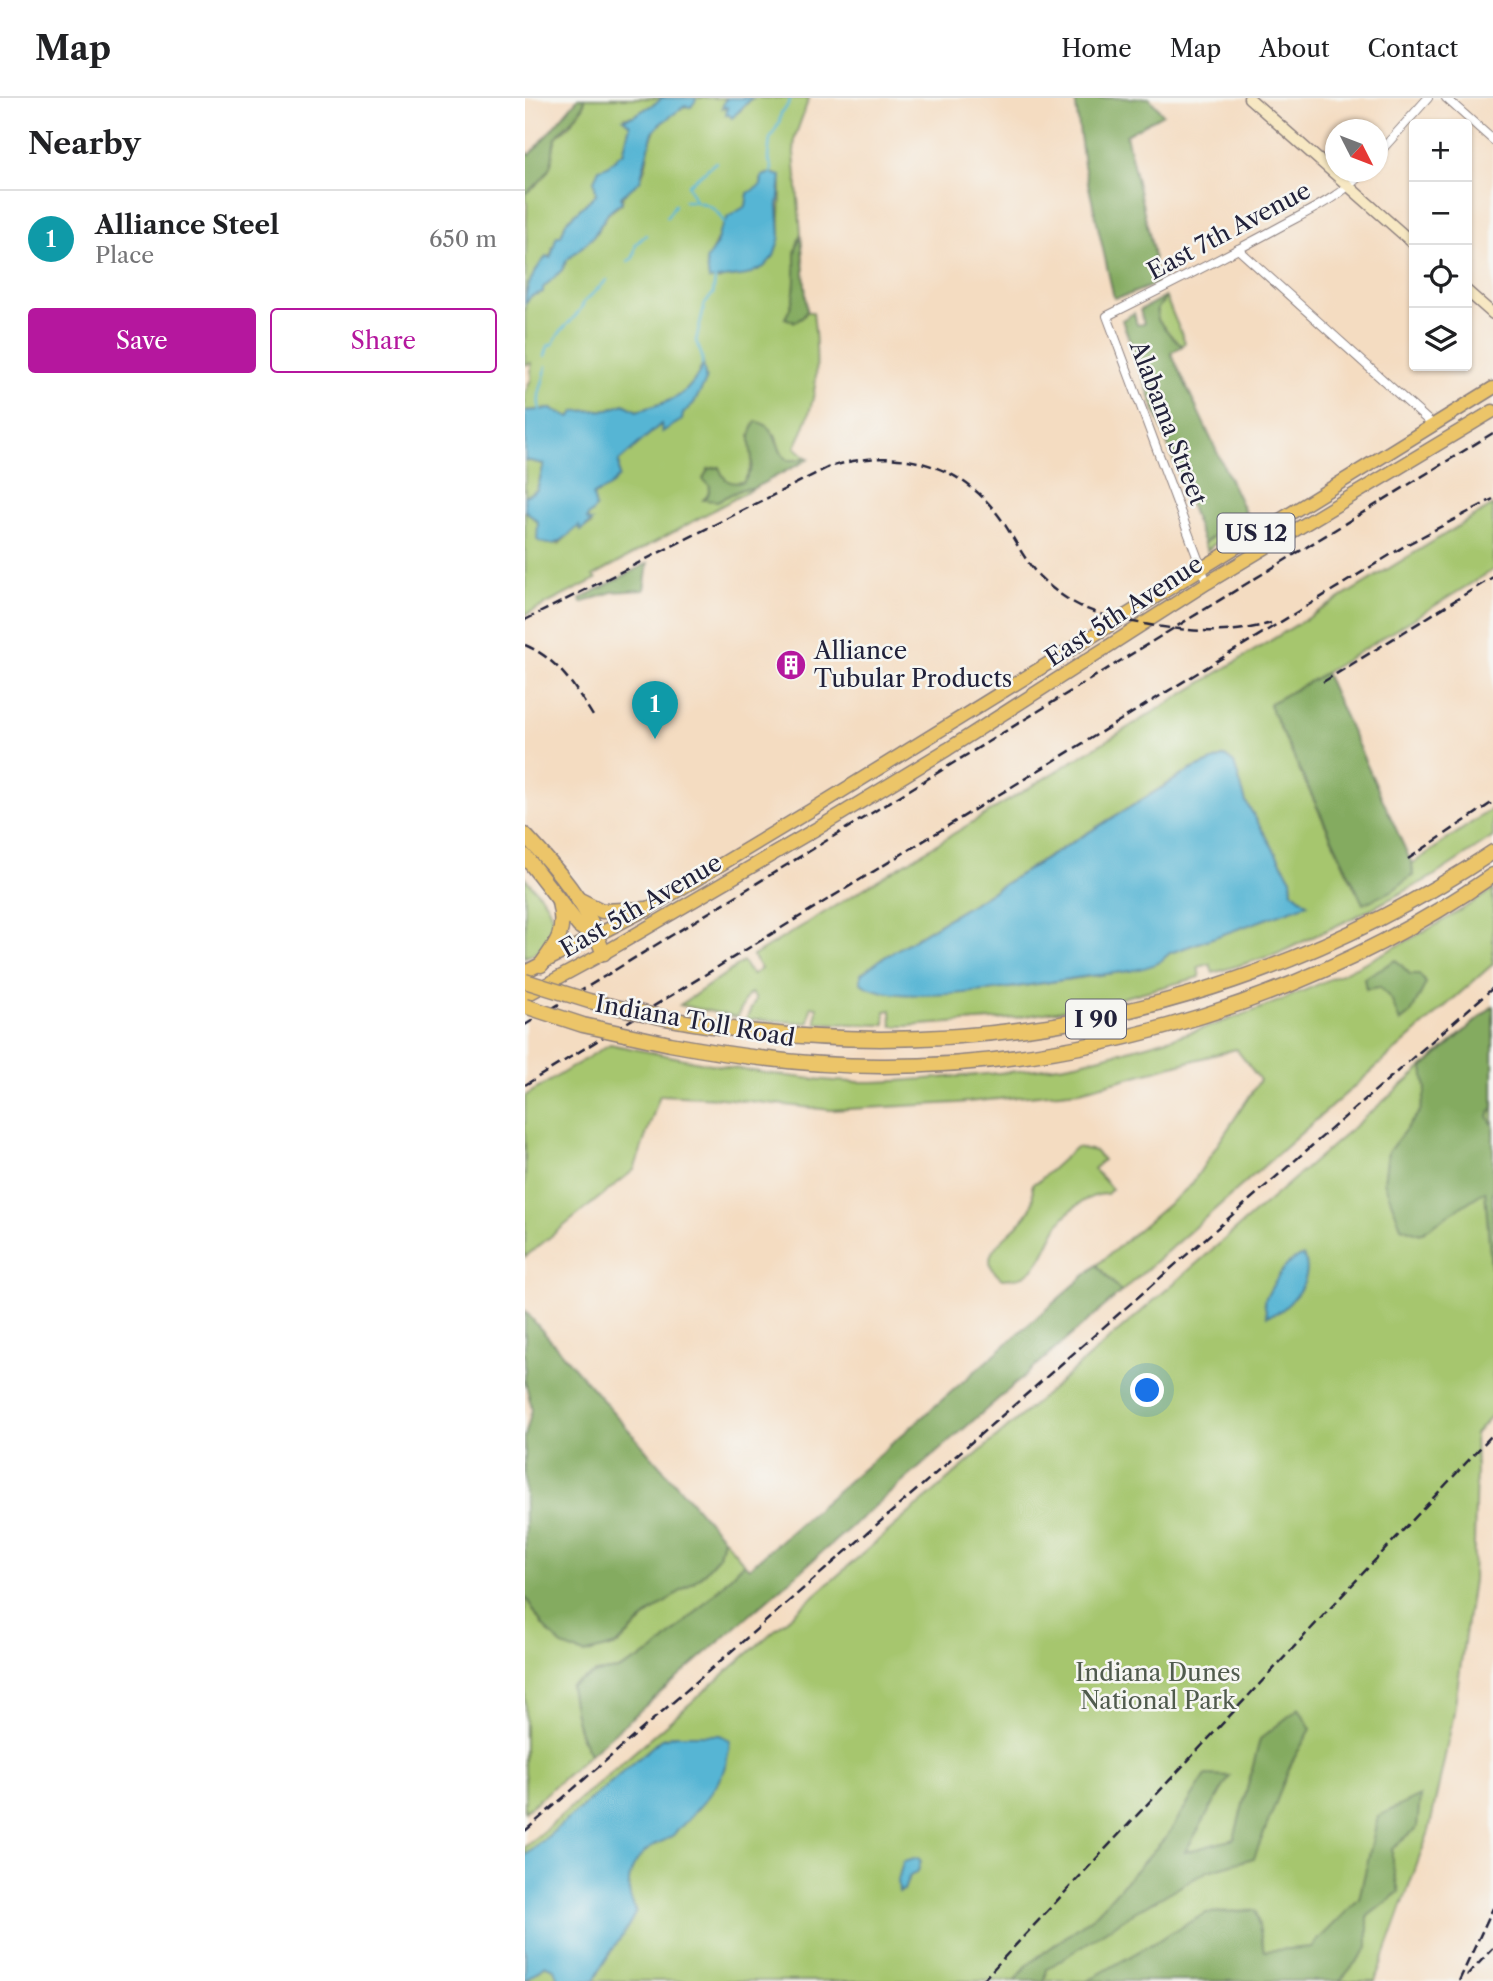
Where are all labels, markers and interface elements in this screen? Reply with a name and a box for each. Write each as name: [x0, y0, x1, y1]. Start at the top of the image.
text: Map: [35, 28, 111, 69]
text: Home: [1061, 34, 1132, 63]
text: Map: [1170, 34, 1221, 63]
text: About: [1259, 34, 1330, 63]
text: Contact: [1368, 34, 1458, 63]
north arrow: [1325, 119, 1388, 182]
map controls: [1409, 119, 1472, 371]
button: +: [1409, 119, 1472, 182]
text: Nearby: [28, 125, 141, 162]
street label: East 7th Avenue: [1142, 175, 1315, 286]
button: −: [1409, 182, 1472, 245]
text: Alliance Steel: [95, 209, 279, 241]
text: 1: [46, 225, 56, 253]
text: 650 m: [429, 225, 497, 253]
text: Place: [95, 241, 154, 269]
button: locate: [1409, 245, 1472, 308]
button: Save: [28, 308, 256, 373]
button: Share: [270, 308, 497, 373]
button: layers: [1409, 308, 1472, 371]
street label: Alabama Street: [1123, 336, 1213, 510]
road number: US 12: [1217, 514, 1295, 552]
street label: East 5th Avenue: [1040, 549, 1208, 672]
place label: Alliance Tubular Products: [813, 636, 1012, 693]
building icon: Alliance Tubular Products: [774, 648, 808, 682]
pin: 1: [632, 681, 678, 739]
street label: East 5th Avenue: [555, 848, 727, 964]
street label: Indiana Toll Road: [593, 989, 798, 1052]
road number: I 90: [1066, 1000, 1126, 1038]
your location: [1130, 1373, 1164, 1407]
park label: Indiana Dunes National Park: [1075, 1658, 1241, 1715]

